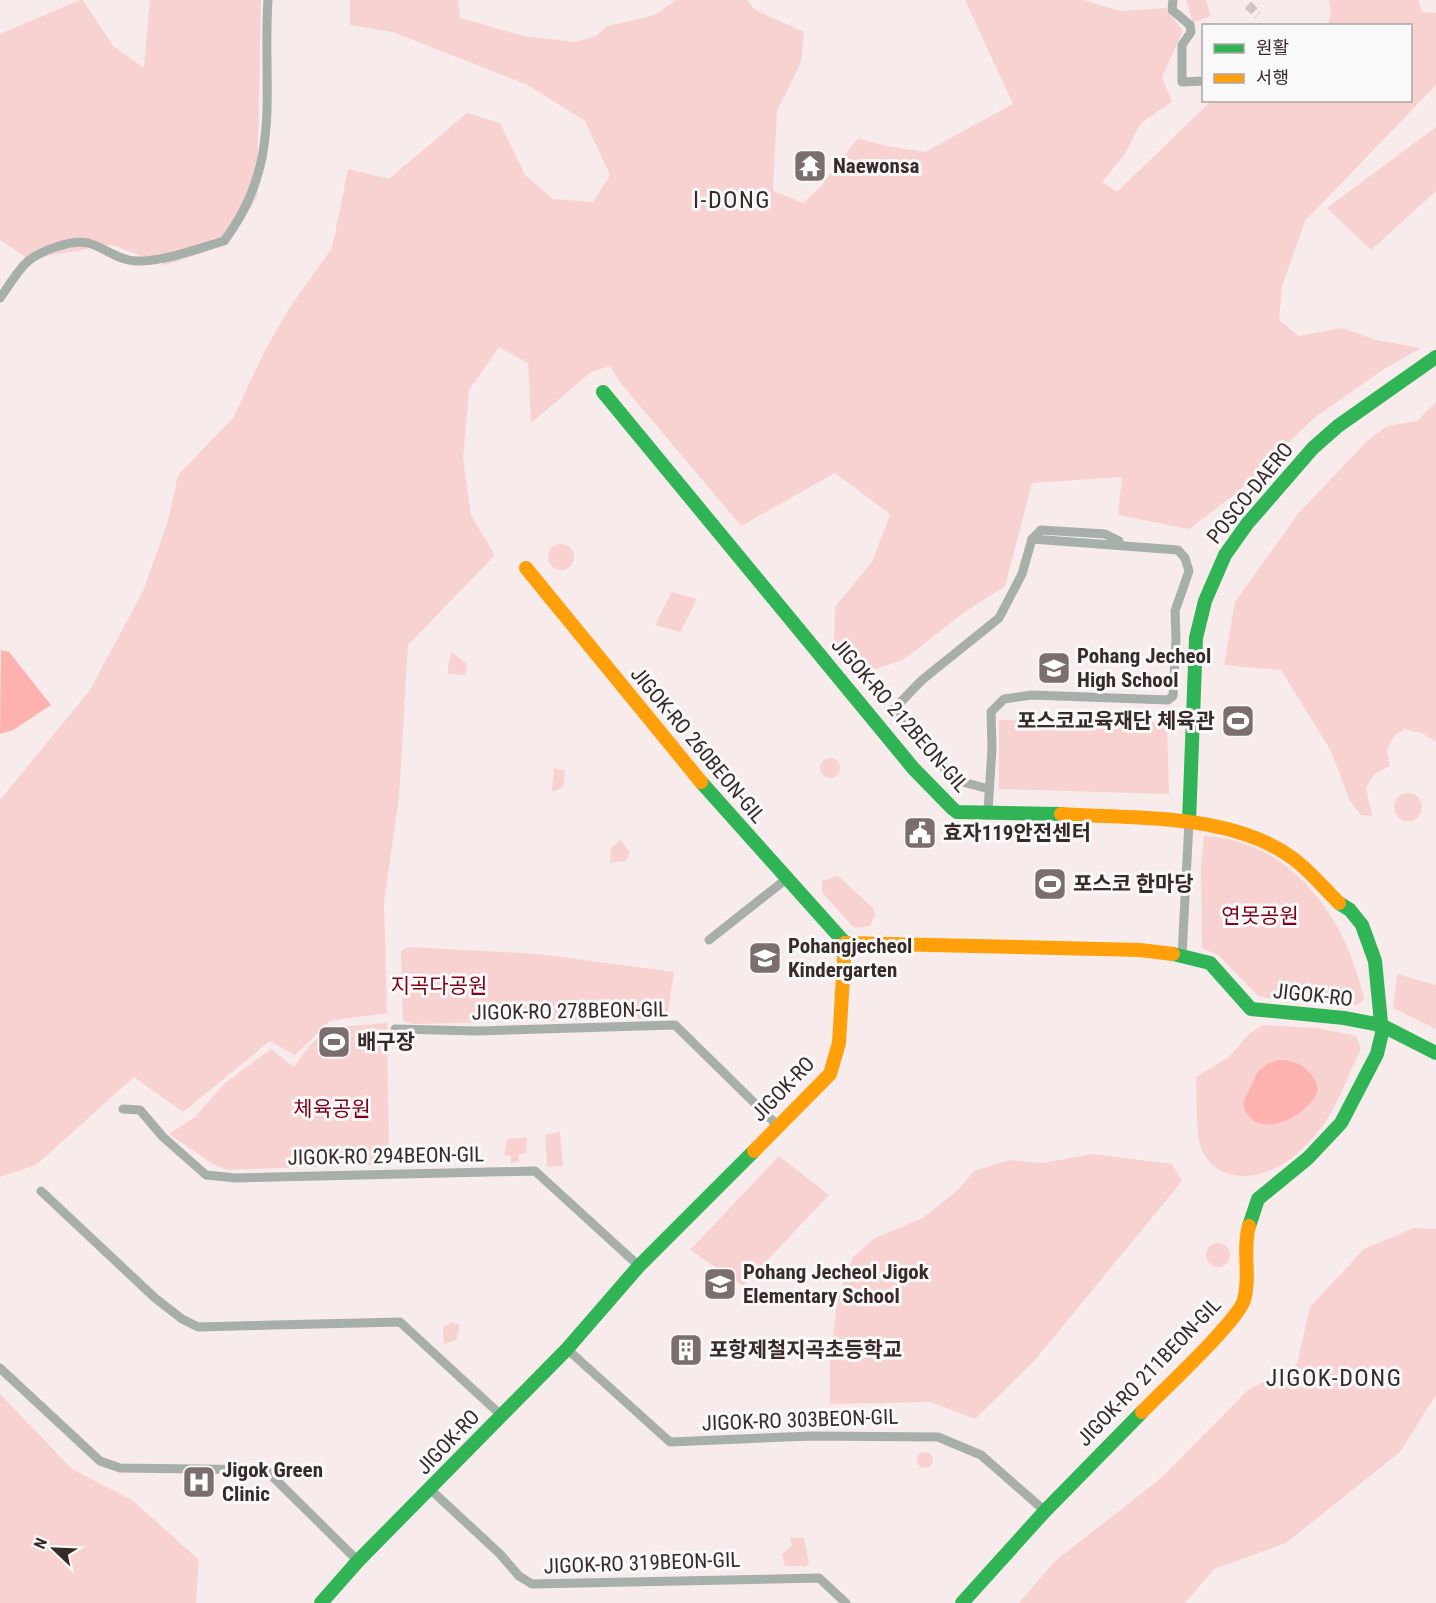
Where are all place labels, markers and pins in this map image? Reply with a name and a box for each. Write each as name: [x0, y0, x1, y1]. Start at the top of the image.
temple icon: Naewonsa: [792, 148, 828, 184]
place label: Naewonsa: [833, 154, 919, 178]
place label: Pohang Jecheol High School: [1077, 644, 1211, 692]
school or university icon: Pohang Jecheol High School: [1036, 650, 1072, 686]
sports icon: 포스코교육재단 체육관: [1220, 703, 1256, 739]
place label: 포스코교육재단 체육관: [1017, 709, 1215, 733]
public building icon: 효자119안전센터: [902, 815, 938, 851]
place label: 효자119안전센터: [943, 821, 1091, 845]
sports icon: 포스코 한마당: [1032, 866, 1068, 902]
place label: 포스코 한마당: [1073, 872, 1194, 896]
place label: Pohangjecheol Kindergarten: [788, 934, 912, 982]
school or university icon: Pohangjecheol Kindergarten: [747, 940, 783, 976]
sports icon: 배구장: [316, 1024, 352, 1060]
place label: 배구장: [357, 1030, 415, 1054]
place label: Pohang Jecheol Jigok Elementary School: [743, 1260, 930, 1308]
school or university icon: Pohang Jecheol Jigok Elementary School: [702, 1266, 738, 1302]
building icon: 포항제철지곡초등학교: [668, 1332, 704, 1368]
place label: 포항제철지곡초등학교: [709, 1338, 902, 1362]
place label: Jigok Green Clinic: [222, 1458, 323, 1506]
hospital icon: Jigok Green Clinic: [181, 1464, 217, 1500]

